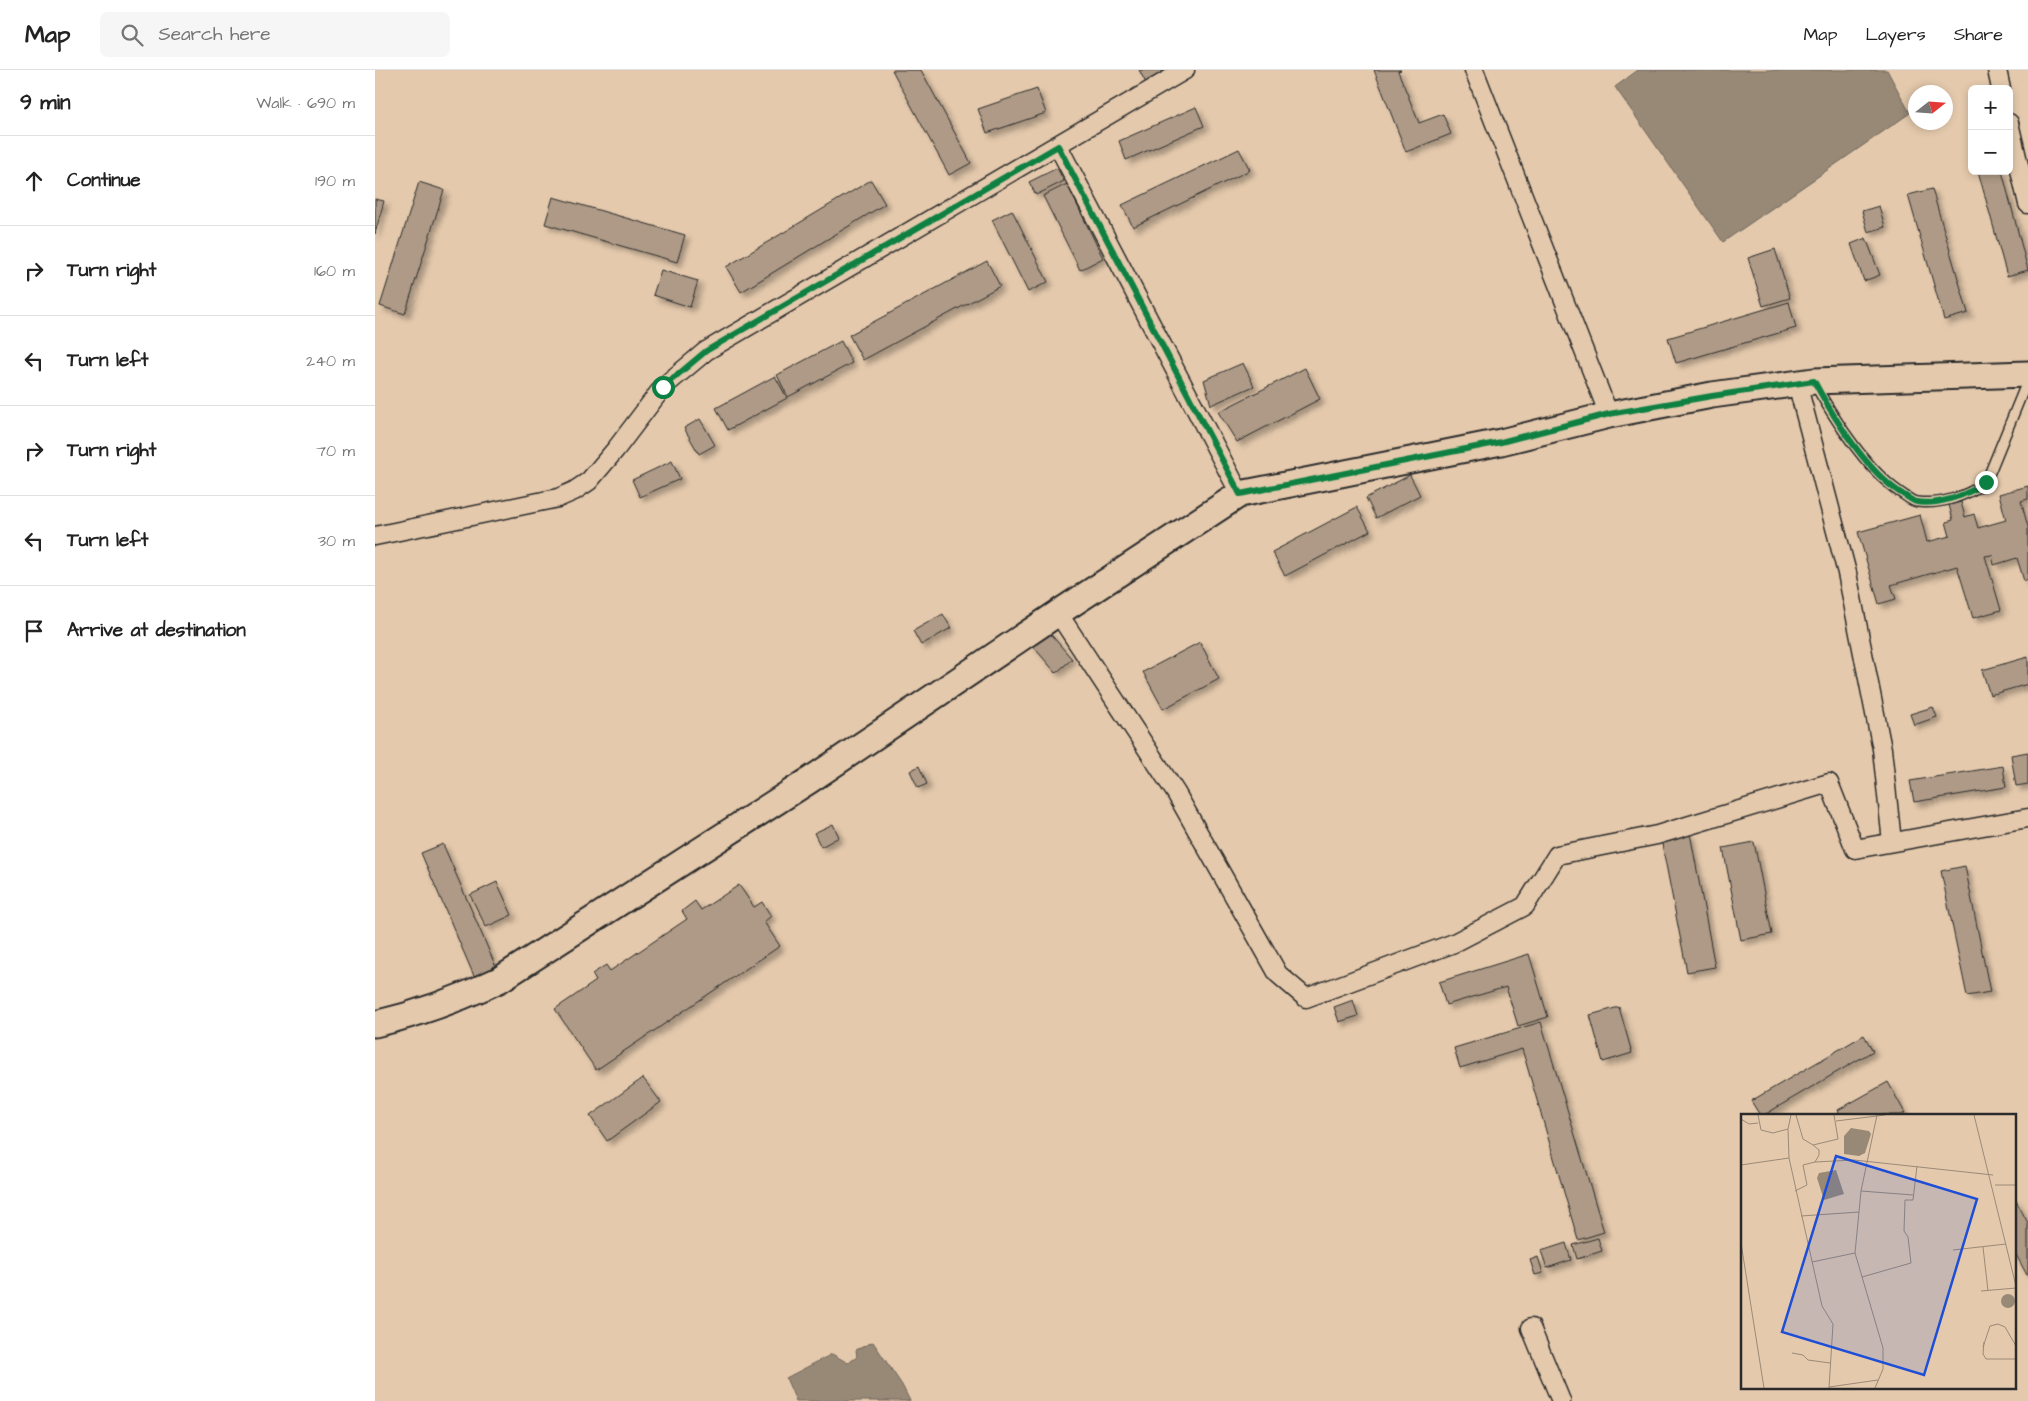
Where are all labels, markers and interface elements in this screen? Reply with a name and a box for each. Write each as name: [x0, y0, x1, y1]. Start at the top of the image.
search box: [100, 12, 450, 57]
text: Map: [25, 18, 70, 52]
icon: search: [118, 21, 146, 49]
text: Search here: [158, 21, 271, 48]
text: Map: [1803, 22, 1837, 47]
text: Layers: [1865, 22, 1926, 47]
text: Share: [1954, 22, 2003, 47]
north arrow: [1908, 85, 1953, 130]
map controls: [1968, 85, 2013, 175]
button: +: [1968, 85, 2013, 130]
text: 9 min: [20, 88, 70, 117]
text: Walk · 690 m: [256, 92, 355, 114]
button: −: [1968, 130, 2013, 175]
icon: ahead: [20, 167, 48, 195]
text: Continue: [67, 167, 141, 194]
text: 190 m: [315, 170, 355, 192]
icon: right: [20, 257, 48, 285]
text: Turn right: [67, 257, 156, 284]
text: 160 m: [314, 260, 355, 282]
icon: left: [20, 347, 48, 375]
text: Turn left: [67, 347, 148, 374]
text: 240 m: [306, 350, 355, 372]
route start: [652, 376, 675, 399]
icon: right: [20, 437, 48, 465]
text: Turn right: [67, 437, 156, 464]
text: 70 m: [316, 440, 355, 462]
route end: [1975, 471, 1998, 494]
icon: left: [20, 527, 48, 555]
text: Turn left: [67, 527, 148, 554]
text: 30 m: [318, 530, 355, 552]
icon: arrive: [20, 617, 48, 645]
text: Arrive at destination: [67, 617, 246, 644]
inset map: [1741, 1114, 2015, 1388]

